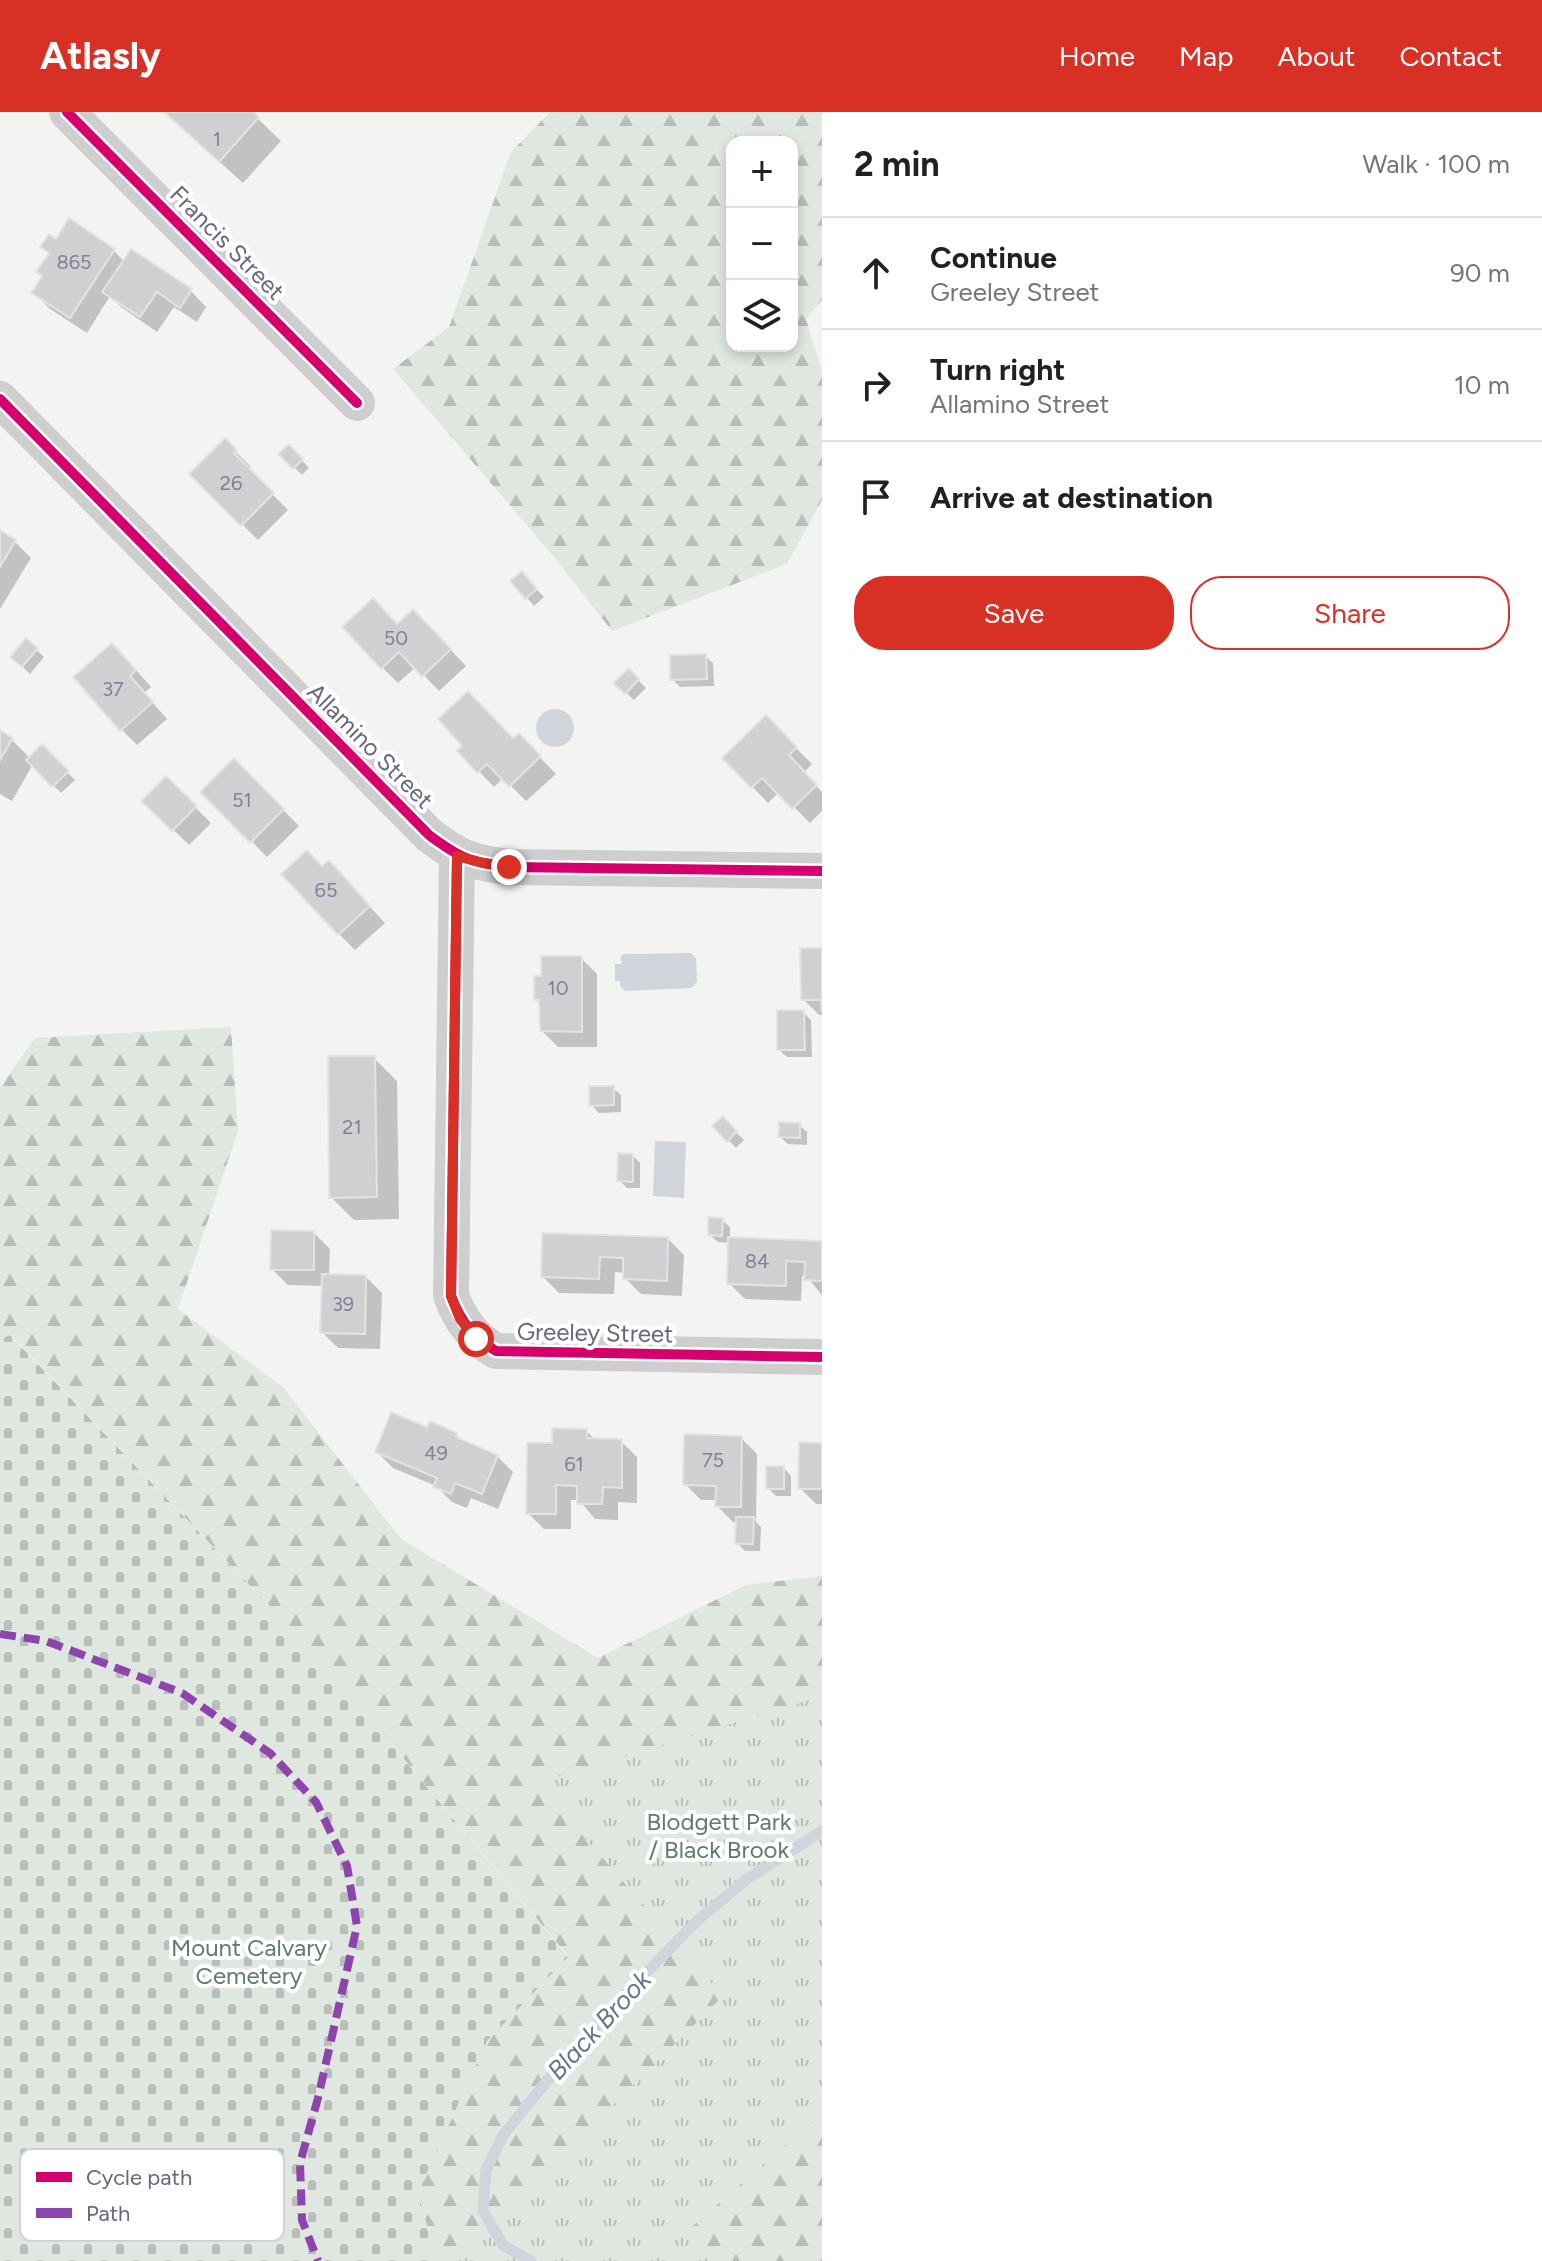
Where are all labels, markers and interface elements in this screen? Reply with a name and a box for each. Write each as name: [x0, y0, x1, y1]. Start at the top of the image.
text: Atlasly: [40, 33, 161, 79]
text: Home: [1059, 39, 1135, 73]
text: Map: [1179, 39, 1234, 73]
text: About: [1278, 39, 1355, 73]
text: Contact: [1399, 39, 1502, 73]
house number: 1: [213, 127, 221, 151]
map controls: [726, 136, 798, 352]
button: +: [726, 136, 798, 208]
text: 2 min: [854, 144, 940, 185]
text: Walk · 100 m: [1362, 148, 1510, 180]
street label: Francis Street: [164, 180, 290, 306]
button: −: [726, 208, 798, 280]
text: Continue: [930, 239, 1057, 276]
house number: 865: [56, 250, 92, 274]
icon: ahead: [854, 251, 898, 295]
text: 90 m: [1450, 257, 1510, 289]
text: Greeley Street: [930, 276, 1099, 308]
button: layers: [726, 280, 798, 352]
text: Turn right: [930, 351, 1065, 388]
icon: right: [854, 363, 898, 407]
text: 10 m: [1454, 369, 1510, 401]
text: Allamino Street: [930, 388, 1109, 420]
house number: 26: [220, 471, 242, 495]
icon: arrive: [854, 475, 898, 519]
text: Arrive at destination: [930, 479, 1213, 516]
button: Save: [854, 576, 1174, 650]
button: Share: [1190, 576, 1510, 650]
house number: 50: [384, 626, 408, 650]
house number: 37: [102, 677, 124, 701]
street label: Allamino Street: [302, 677, 439, 814]
house number: 51: [232, 788, 252, 812]
route end: [491, 849, 527, 885]
house number: 65: [315, 878, 337, 902]
house number: 10: [547, 976, 569, 1000]
house number: 21: [342, 1115, 362, 1139]
house number: 84: [745, 1249, 769, 1273]
house number: 39: [332, 1292, 354, 1316]
street label: Greeley Street: [517, 1317, 673, 1348]
route start: [458, 1321, 494, 1357]
house number: 49: [424, 1441, 448, 1465]
house number: 75: [702, 1448, 724, 1472]
house number: 61: [564, 1452, 584, 1476]
park label: Blodgett Park / Black Brook: [647, 1807, 792, 1864]
park label: Mount Calvary Cemetery: [171, 1933, 327, 1990]
water label: Black Brook: [540, 1963, 659, 2086]
legend: [20, 2149, 284, 2241]
text: Cycle path: [86, 2164, 192, 2191]
text: Path: [86, 2200, 130, 2227]

